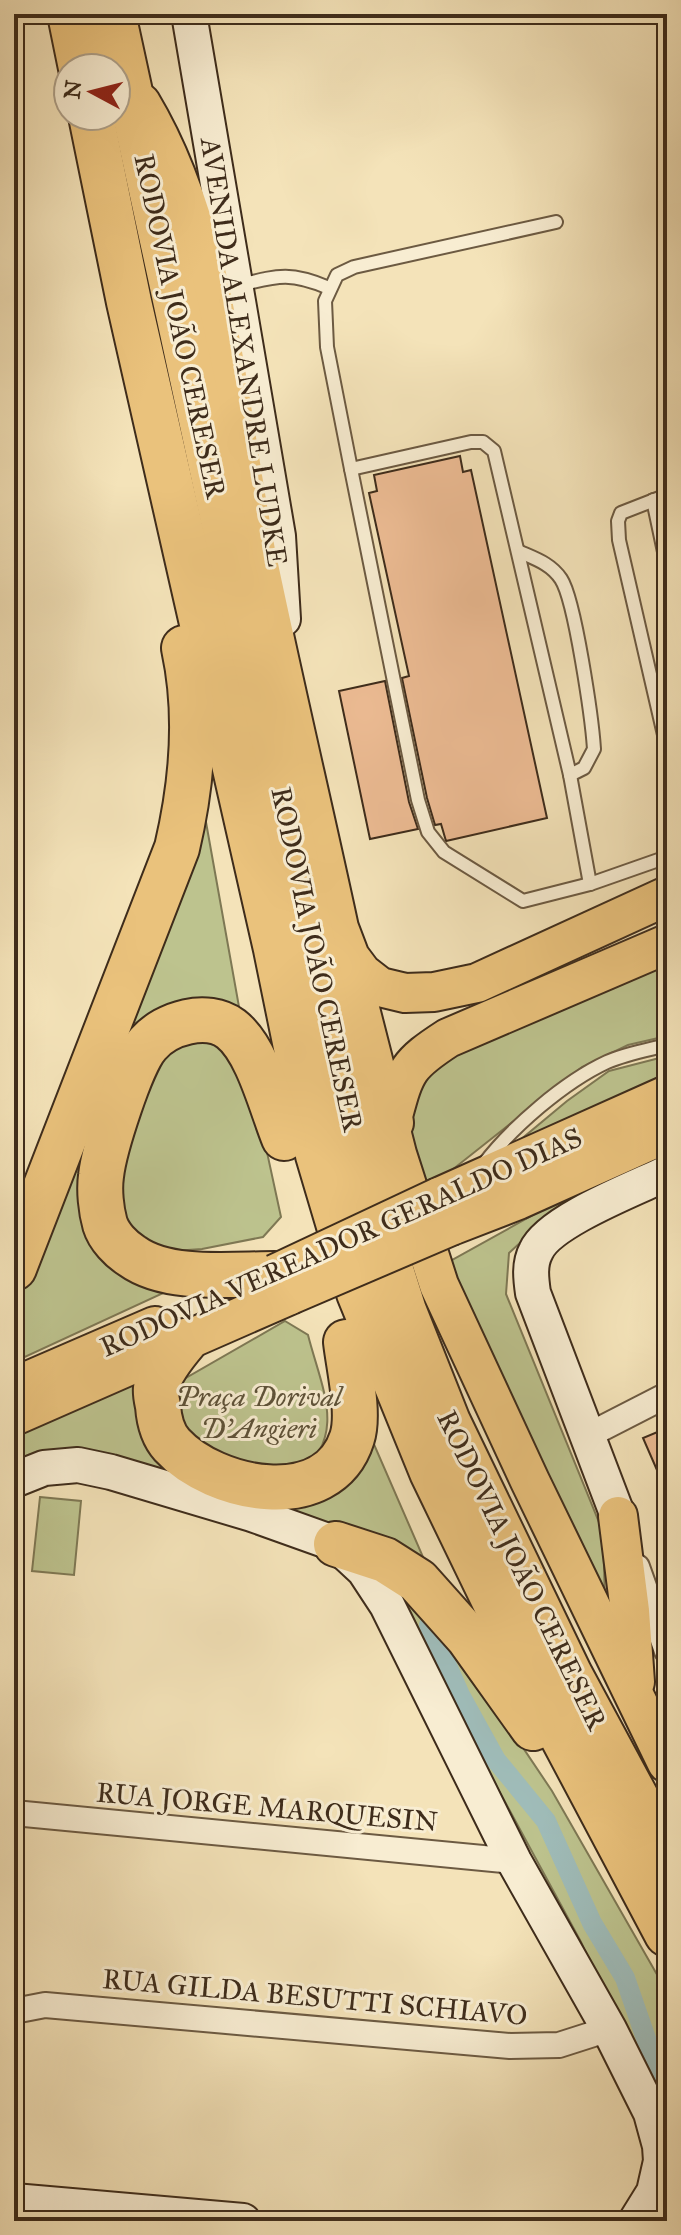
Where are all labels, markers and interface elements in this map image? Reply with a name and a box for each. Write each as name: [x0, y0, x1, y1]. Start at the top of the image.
north arrow: [52, 52, 132, 132]
text: N: [58, 78, 87, 101]
street label: AVENIDA ALEXANDRE LUDKE: [193, 134, 295, 569]
street label: RODOVIA JOÃO CERESER: [126, 151, 234, 503]
street label: RODOVIA JOÃO CERESER: [263, 784, 371, 1136]
street label: RODOVIA VEREADOR GERALDO DIAS: [95, 1119, 587, 1365]
park label: Praça Dorival D'Angieri: [176, 1379, 344, 1446]
street label: RODOVIA JOÃO CERESER: [429, 1404, 615, 1737]
street label: RUA JORGE MARQUESIN: [95, 1775, 439, 1839]
street label: RUA GILDA BESUTTI SCHIAVO: [101, 1961, 529, 2033]

